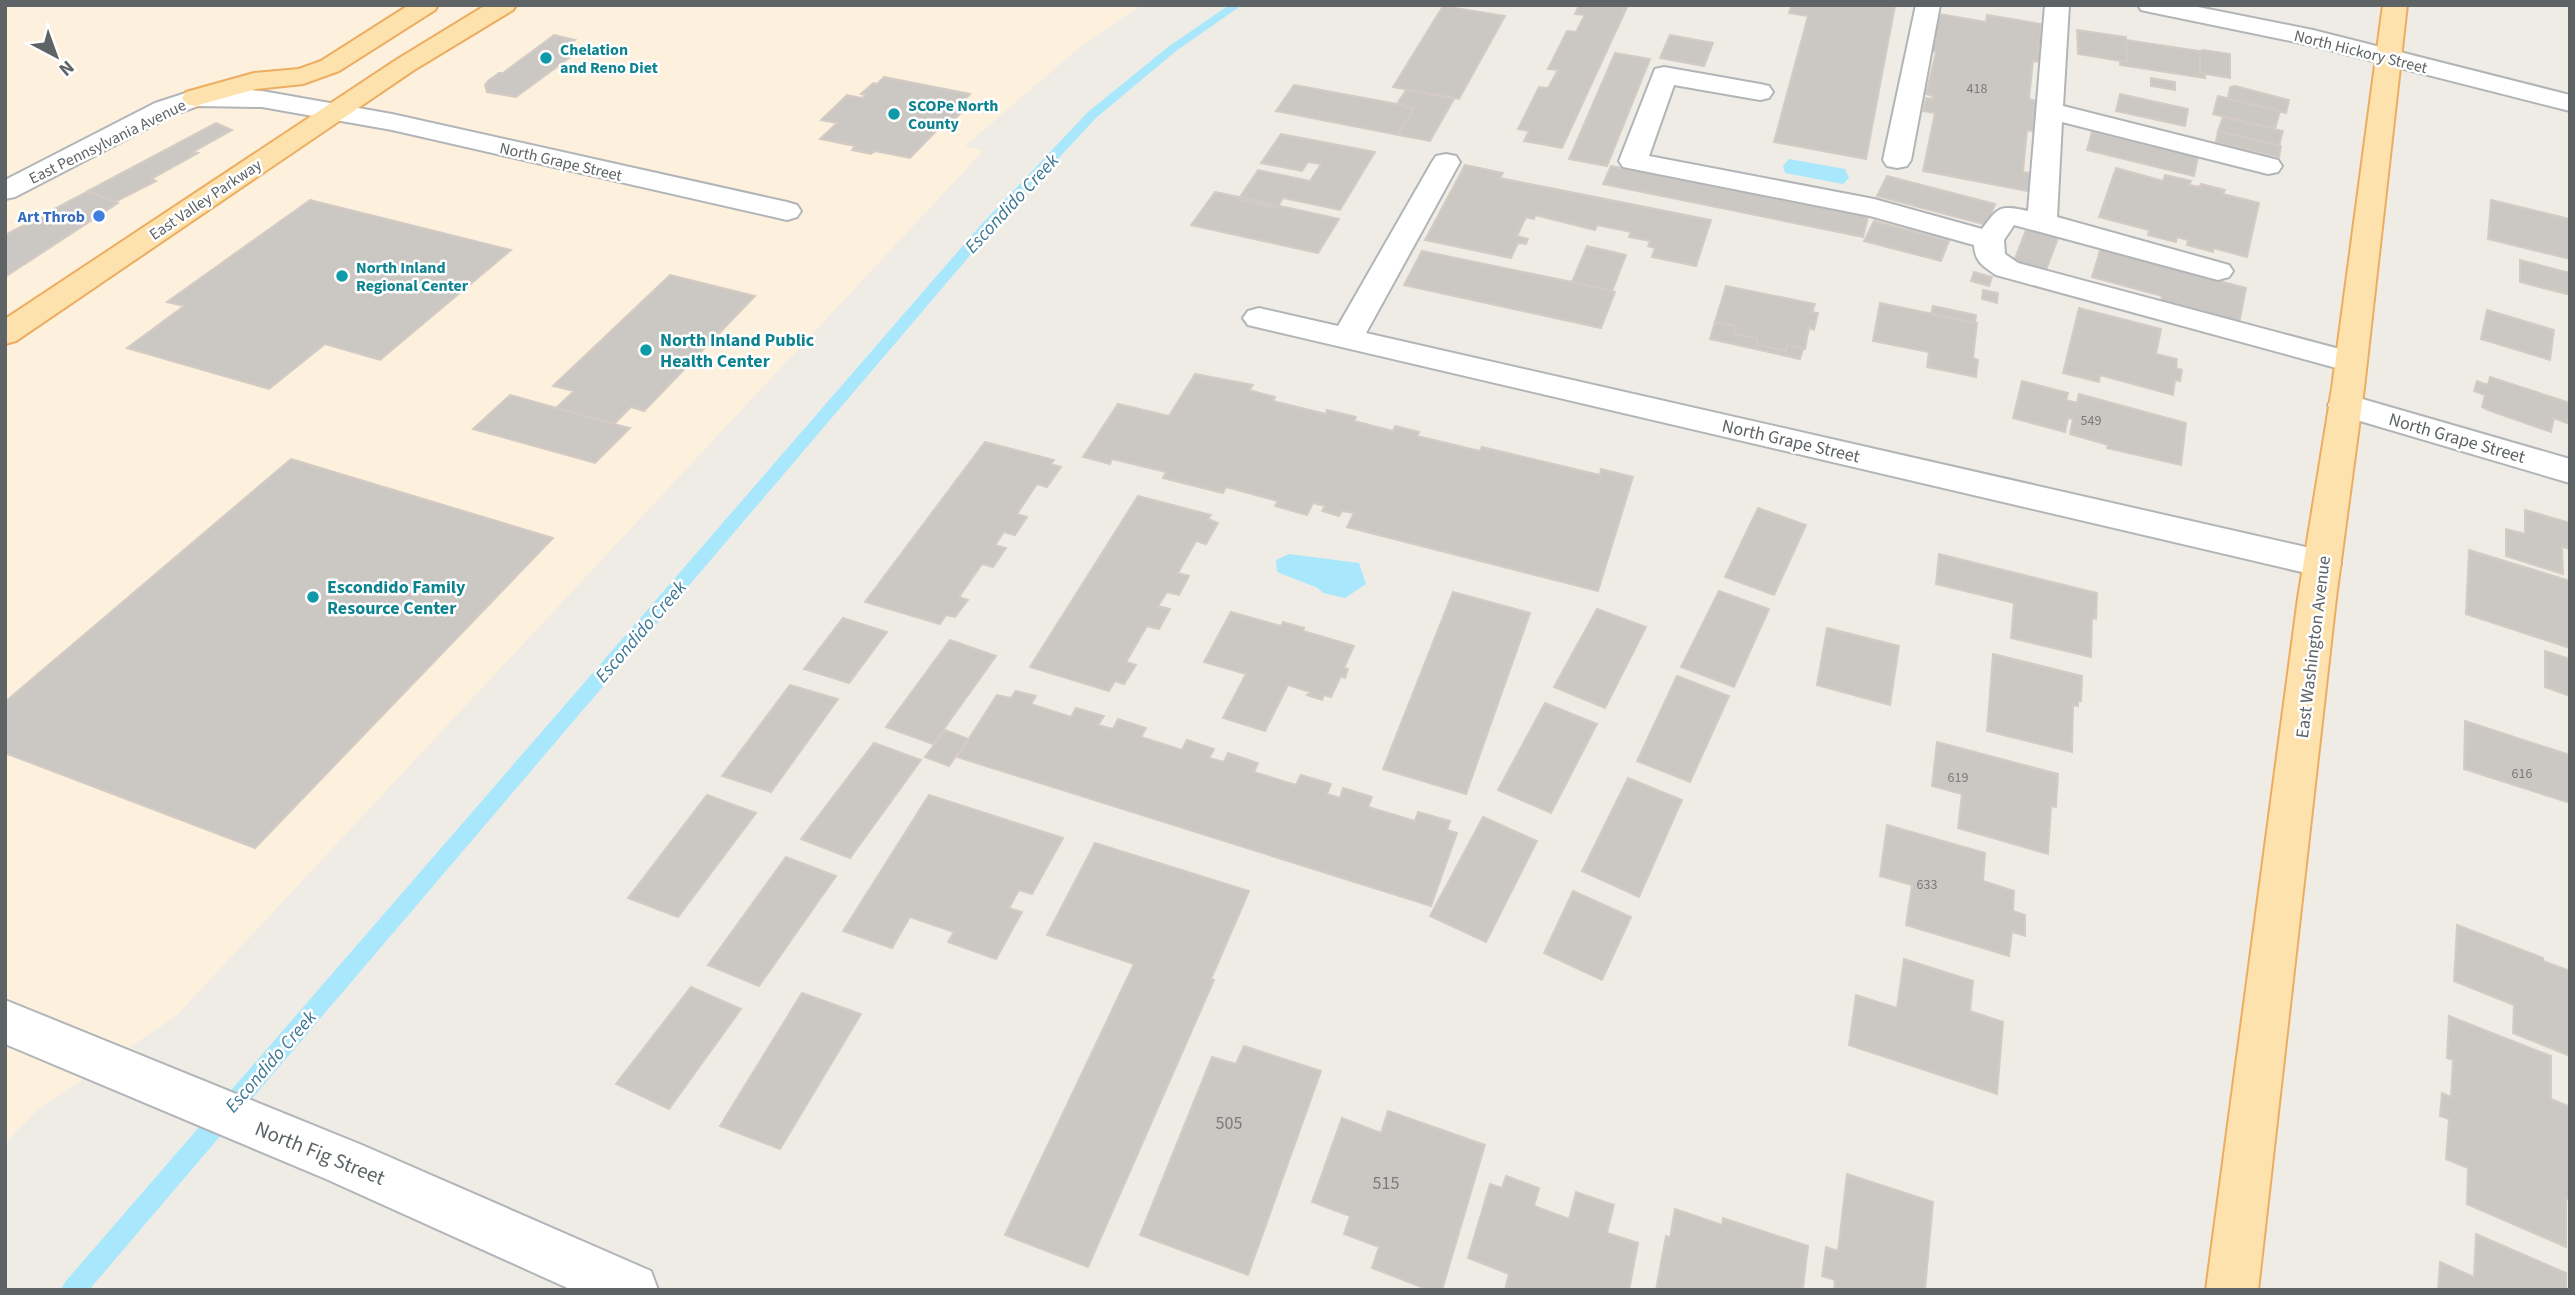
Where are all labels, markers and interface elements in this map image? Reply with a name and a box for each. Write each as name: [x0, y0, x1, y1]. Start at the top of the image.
north arrow: [21, 21, 91, 91]
street label: North Hickory Street: [2292, 25, 2430, 79]
place label: Chelation and Reno Diet: [560, 39, 658, 79]
marker: Chelation and Reno Diet: [538, 50, 554, 66]
text: N: [53, 53, 80, 82]
house number: 418: [1967, 79, 1987, 99]
street label: East Pennsylvania Avenue: [25, 94, 190, 190]
place label: SCOPe North County: [908, 95, 998, 135]
marker: SCOPe North County: [886, 106, 902, 122]
street label: North Grape Street: [497, 137, 625, 187]
water label: Escondido Creek: [959, 148, 1066, 260]
street label: East Valley Parkway: [145, 154, 266, 246]
place label: Art Throb: [17, 206, 85, 228]
marker: Art Throb: [91, 208, 107, 224]
place label: North Inland Regional Center: [356, 257, 469, 297]
marker: North Inland Regional Center: [334, 268, 350, 284]
place label: North Inland Public Health Center: [660, 328, 815, 374]
marker: North Inland Public Health Center: [638, 342, 654, 358]
street label: North Grape Street: [2386, 407, 2528, 470]
house number: 549: [2081, 411, 2101, 431]
street label: North Grape Street: [1720, 413, 1862, 469]
street label: East Washington Avenue: [2290, 554, 2337, 740]
water label: Escondido Creek: [589, 574, 694, 689]
place label: Escondido Family Resource Center: [327, 575, 466, 621]
marker: Escondido Family Resource Center: [305, 589, 321, 605]
house number: 616: [2512, 764, 2532, 784]
house number: 619: [1948, 768, 1968, 788]
house number: 633: [1917, 875, 1937, 895]
water label: Escondido Creek: [219, 1004, 324, 1119]
house number: 505: [1216, 1111, 1242, 1136]
street label: North Fig Street: [250, 1113, 390, 1193]
house number: 515: [1373, 1171, 1399, 1196]

